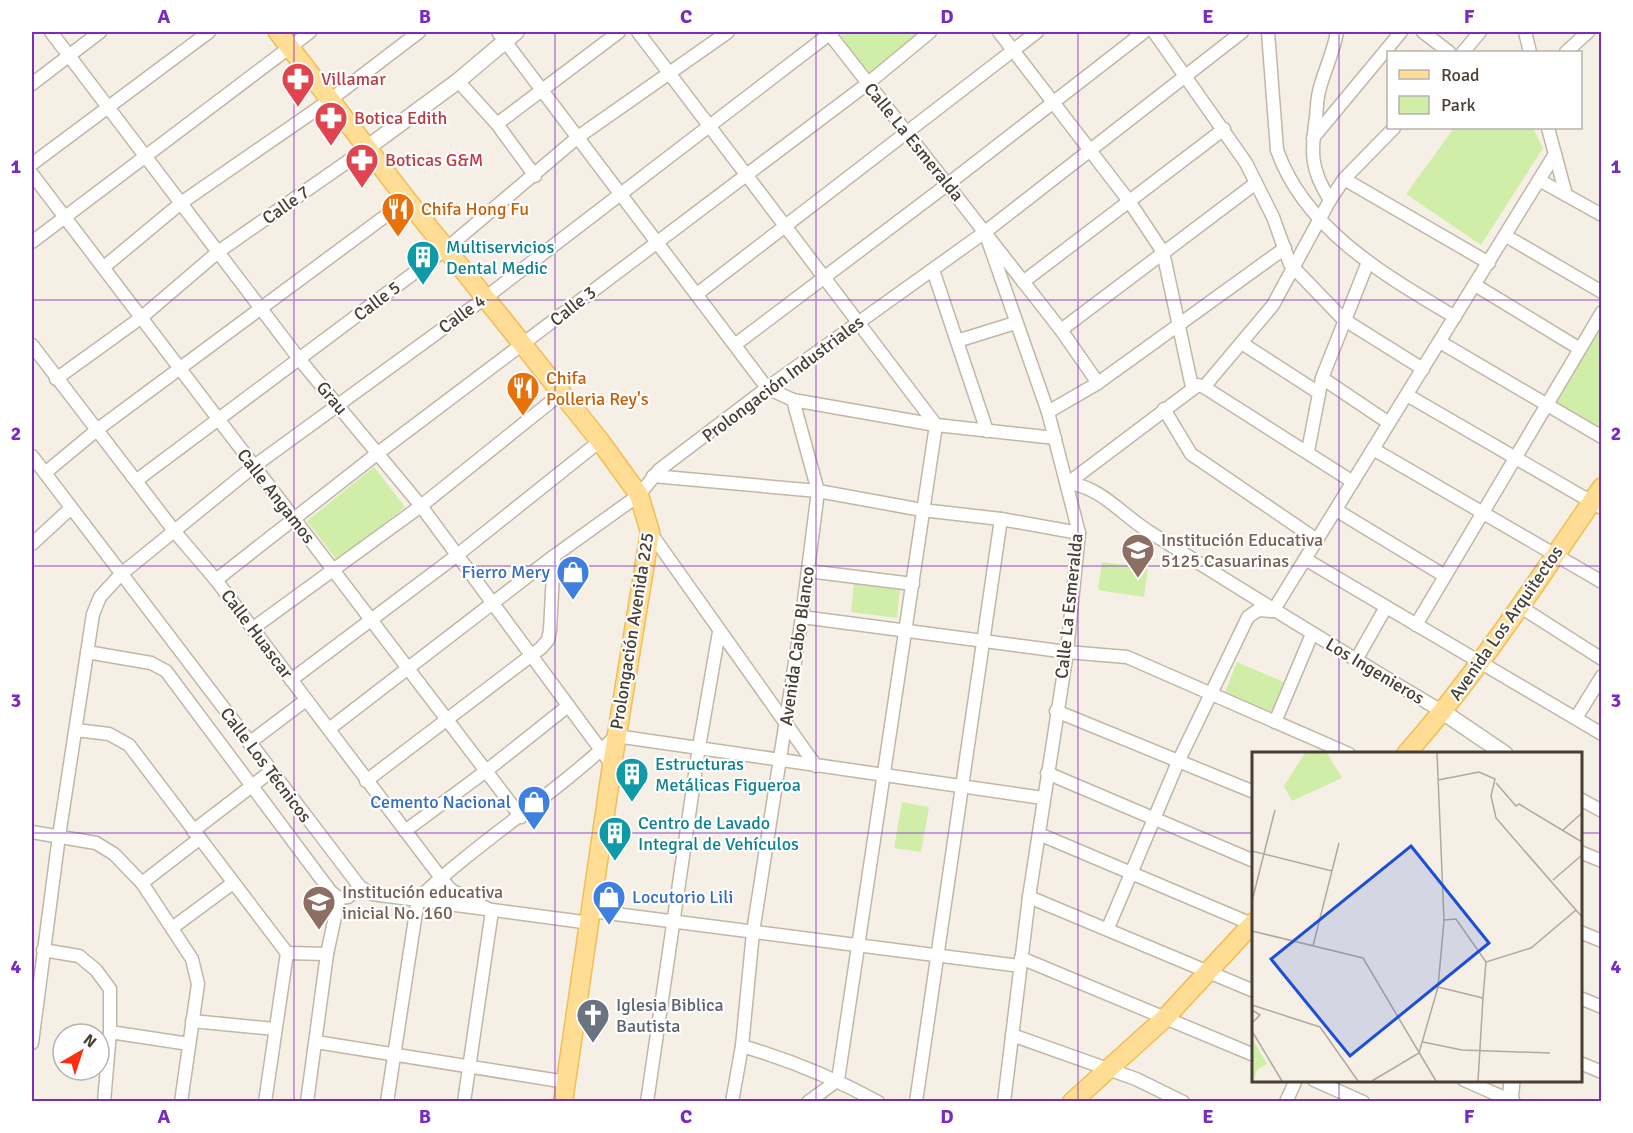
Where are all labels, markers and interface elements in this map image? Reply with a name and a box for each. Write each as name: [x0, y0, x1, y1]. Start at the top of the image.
text: A: [158, 4, 171, 29]
text: B: [419, 4, 431, 29]
text: C: [680, 4, 692, 29]
text: D: [940, 4, 954, 29]
text: E: [1202, 4, 1214, 29]
text: F: [1464, 4, 1475, 29]
legend: [1387, 51, 1582, 129]
pharmacy icon: Villamar: [280, 61, 316, 108]
text: Road: [1441, 64, 1480, 86]
place label: Villamar: [321, 68, 386, 90]
street label: Calle La Esmeralda: [859, 78, 969, 206]
text: Park: [1441, 94, 1476, 116]
pharmacy icon: Botica Edith: [313, 100, 349, 147]
place label: Botica Edith: [354, 107, 447, 129]
pharmacy icon: Boticas G&M: [344, 142, 380, 189]
place label: Boticas G&M: [385, 149, 483, 171]
text: 1: [11, 154, 22, 179]
text: 1: [1611, 154, 1622, 179]
street label: Calle 7: [258, 181, 314, 229]
restaurant icon: Chifa Hong Fu: [380, 191, 416, 238]
place label: Chifa Hong Fu: [421, 198, 529, 220]
place label: Multiservicios Dental Medic: [446, 236, 554, 279]
building icon: Multiservicios Dental Medic: [405, 239, 441, 286]
street label: Calle 5: [349, 276, 405, 326]
street label: Calle 3: [545, 281, 601, 331]
street label: Calle 4: [434, 289, 490, 338]
street label: Prolongación Industriales: [698, 311, 868, 447]
place label: Chifa Polleria Rey's: [546, 367, 649, 410]
restaurant icon: Chifa Polleria Rey's: [505, 370, 541, 417]
street label: Grau: [312, 377, 352, 419]
text: 2: [11, 421, 21, 446]
text: 2: [1611, 421, 1621, 446]
street label: Calle Angamos: [232, 444, 320, 548]
place label: Institución Educativa 5125 Casuarinas: [1161, 529, 1323, 572]
street label: Prolongación Avenida 225: [606, 531, 658, 731]
street label: Calle La Esmeralda: [1050, 532, 1088, 680]
school or university icon: Institución Educativa 5125 Casuarinas: [1120, 532, 1156, 579]
street label: Avenida Los Arquitectos: [1444, 541, 1568, 705]
shop icon: Fierro Mery: [555, 554, 591, 601]
place label: Fierro Mery: [461, 561, 551, 583]
street label: Avenida Cabo Blanco: [775, 565, 819, 727]
street label: Calle Huascar: [216, 585, 298, 683]
street label: Los Ingenieros: [1322, 633, 1428, 709]
text: 3: [11, 688, 21, 713]
text: 3: [1611, 688, 1621, 713]
street label: Calle Los Técnicos: [216, 703, 316, 827]
inset map: [1252, 752, 1582, 1082]
place label: Estructuras Metálicas Figueroa: [655, 753, 801, 796]
building icon: Estructuras Metálicas Figueroa: [614, 756, 650, 803]
shop icon: Cemento Nacional: [516, 784, 552, 831]
place label: Cemento Nacional: [370, 791, 511, 813]
place label: Centro de Lavado Integral de Vehículos: [638, 812, 799, 855]
building icon: Centro de Lavado Integral de Vehículos: [597, 815, 633, 862]
shop icon: Locutorio Lili: [591, 879, 627, 926]
place label: Institución educativa inicial No. 160: [342, 881, 503, 924]
school or university icon: Institución educativa inicial No. 160: [301, 884, 337, 931]
place label: Locutorio Lili: [632, 886, 733, 908]
text: 4: [11, 954, 22, 979]
text: 4: [1611, 954, 1622, 979]
place label: Iglesia Biblica Bautista: [616, 994, 724, 1037]
church icon: Iglesia Biblica Bautista: [575, 997, 611, 1044]
north arrow: [51, 1022, 111, 1082]
text: N: [79, 1030, 100, 1052]
text: A: [158, 1104, 171, 1129]
text: B: [419, 1104, 431, 1129]
text: C: [680, 1104, 692, 1129]
text: D: [940, 1104, 954, 1129]
text: E: [1202, 1104, 1214, 1129]
text: F: [1464, 1104, 1475, 1129]

